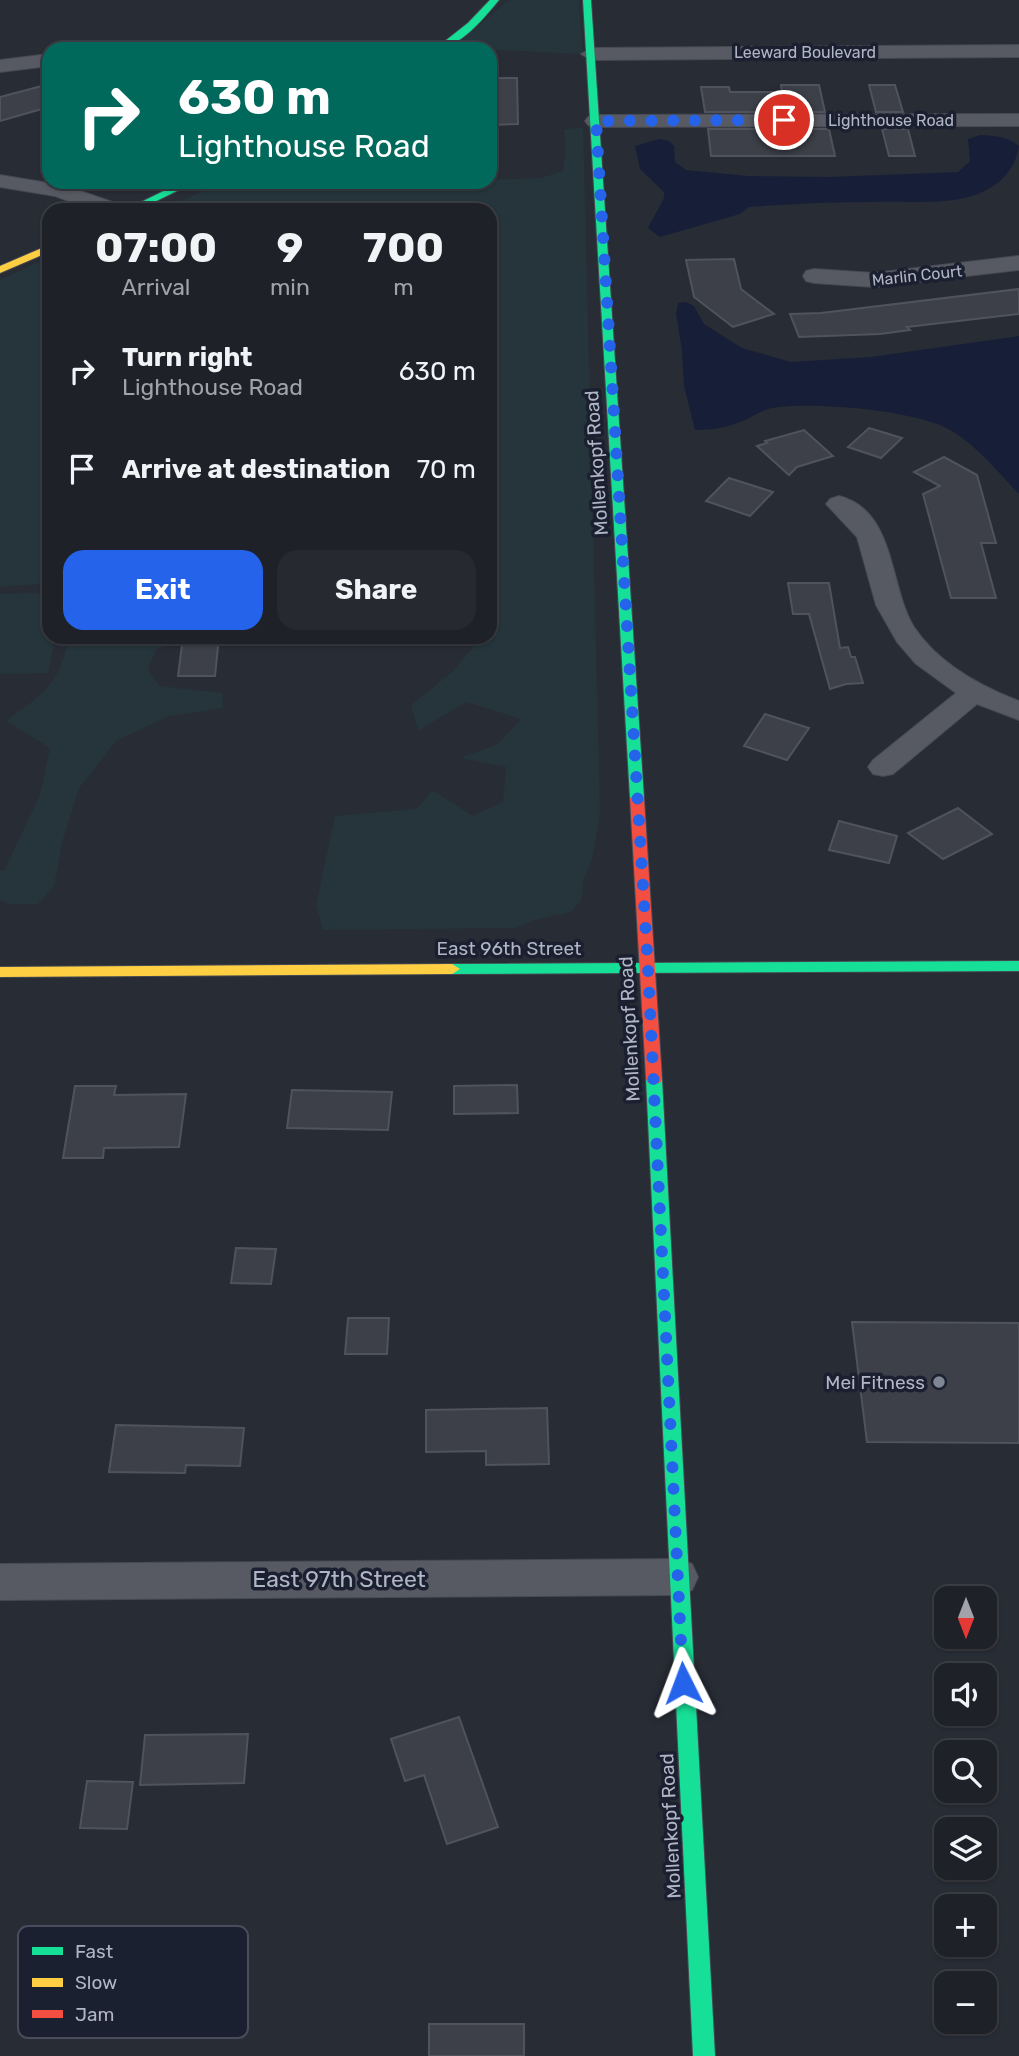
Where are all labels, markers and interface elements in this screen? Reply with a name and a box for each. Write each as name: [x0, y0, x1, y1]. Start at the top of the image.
street label: Leeward Boulevard: [734, 43, 876, 62]
text: 630 m: [178, 68, 331, 126]
icon: right: [63, 70, 154, 161]
pin: [754, 90, 814, 150]
icon: arrive: [765, 101, 803, 139]
street label: Lighthouse Road: [828, 111, 954, 130]
text: Lighthouse Road: [178, 127, 430, 165]
text: 07:00: [95, 223, 217, 273]
text: 9: [276, 223, 303, 273]
text: 700: [363, 223, 444, 273]
street label: Marlin Court: [871, 261, 963, 290]
text: Arrival: [121, 273, 190, 301]
text: min: [270, 273, 310, 301]
text: m: [393, 273, 414, 301]
text: Turn right: [122, 342, 252, 373]
icon: right: [63, 352, 101, 390]
text: 630 m: [399, 356, 476, 387]
text: Lighthouse Road: [122, 373, 303, 401]
street label: Mollenkopf Road: [580, 390, 613, 536]
icon: arrive: [63, 450, 101, 488]
text: Arrive at destination: [122, 454, 390, 485]
text: 70 m: [417, 454, 476, 485]
button: Exit: [63, 550, 263, 630]
button: Share: [277, 550, 476, 630]
street label: East 96th Street: [437, 937, 582, 960]
street label: Mollenkopf Road: [614, 956, 645, 1102]
place label: Mei Fitness: [825, 1371, 925, 1394]
marker: Mei Fitness: [931, 1374, 947, 1390]
street label: East 97th Street: [252, 1565, 426, 1593]
north arrow: [934, 1586, 998, 1648]
map controls: [934, 1586, 997, 2034]
position arrow: [646, 1646, 720, 1720]
button: sound: [934, 1663, 997, 1726]
button: search: [934, 1740, 997, 1803]
street label: Mollenkopf Road: [655, 1753, 686, 1899]
button: layers: [934, 1817, 997, 1880]
button: +: [934, 1894, 997, 1957]
legend: [18, 1926, 248, 2038]
text: Fast: [75, 1940, 114, 1963]
text: Slow: [75, 1971, 117, 1994]
button: −: [934, 1971, 997, 2034]
text: Jam: [75, 2003, 114, 2026]

